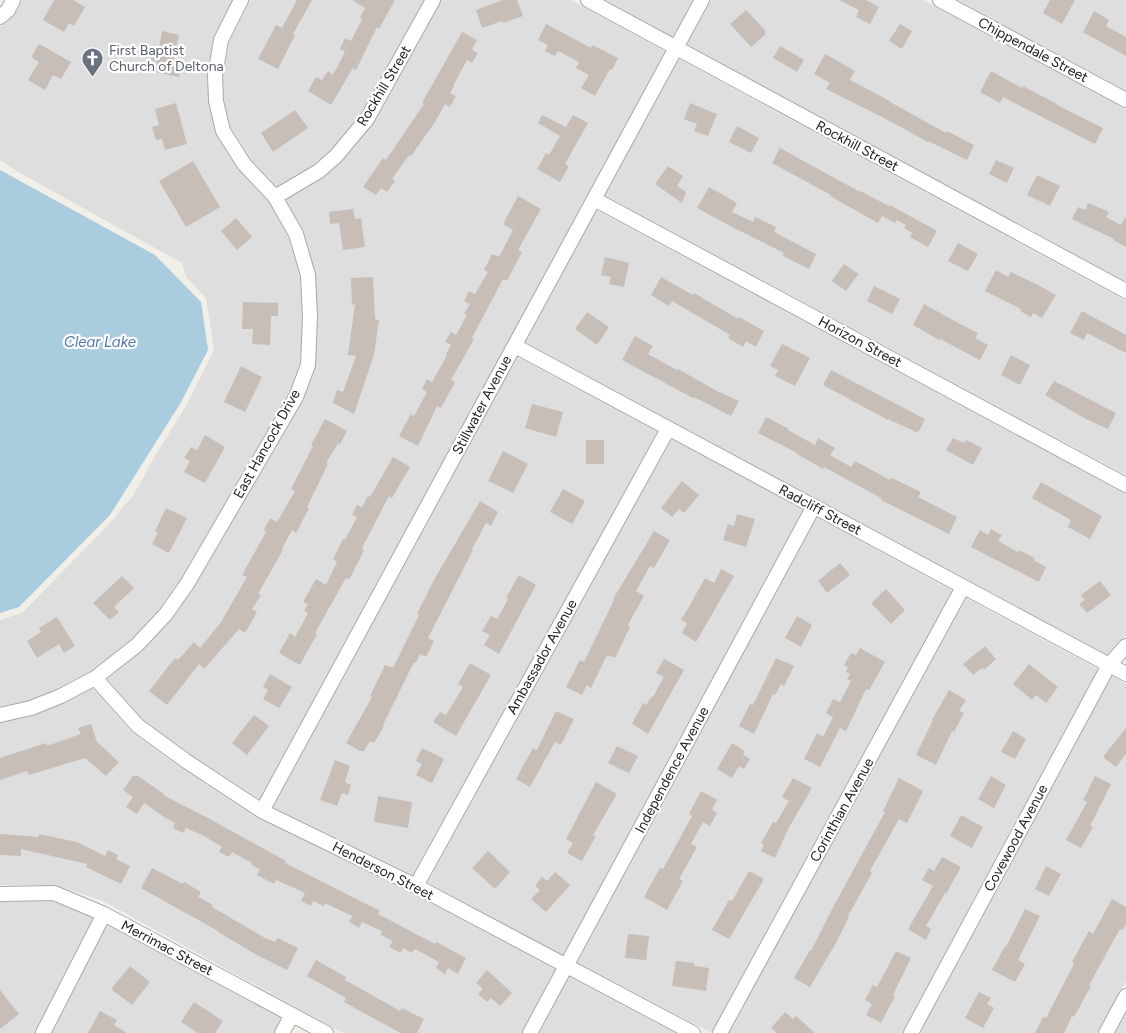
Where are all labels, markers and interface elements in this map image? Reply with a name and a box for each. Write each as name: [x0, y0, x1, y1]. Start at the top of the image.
street label: Chippendale Street: [975, 14, 1091, 86]
place label: First Baptist Church of Deltona: [109, 42, 224, 75]
street label: Rockhill Street: [353, 43, 415, 129]
church icon: First Baptist Church of Deltona: [81, 46, 105, 77]
street label: Rockhill Street: [813, 117, 901, 175]
street label: Horizon Street: [815, 313, 905, 371]
water label: Clear Lake: [64, 333, 136, 351]
street label: Stillwater Avenue: [449, 352, 515, 457]
street label: East Hancock Drive: [230, 386, 304, 502]
street label: Radcliff Street: [776, 481, 864, 539]
street label: Ambassador Avenue: [503, 596, 581, 717]
street label: Independence Avenue: [631, 704, 713, 836]
street label: Corinthian Avenue: [806, 755, 878, 865]
street label: Covewood Avenue: [981, 781, 1052, 894]
street label: Henderson Street: [329, 838, 437, 904]
street label: Merrimac Street: [118, 917, 216, 979]

